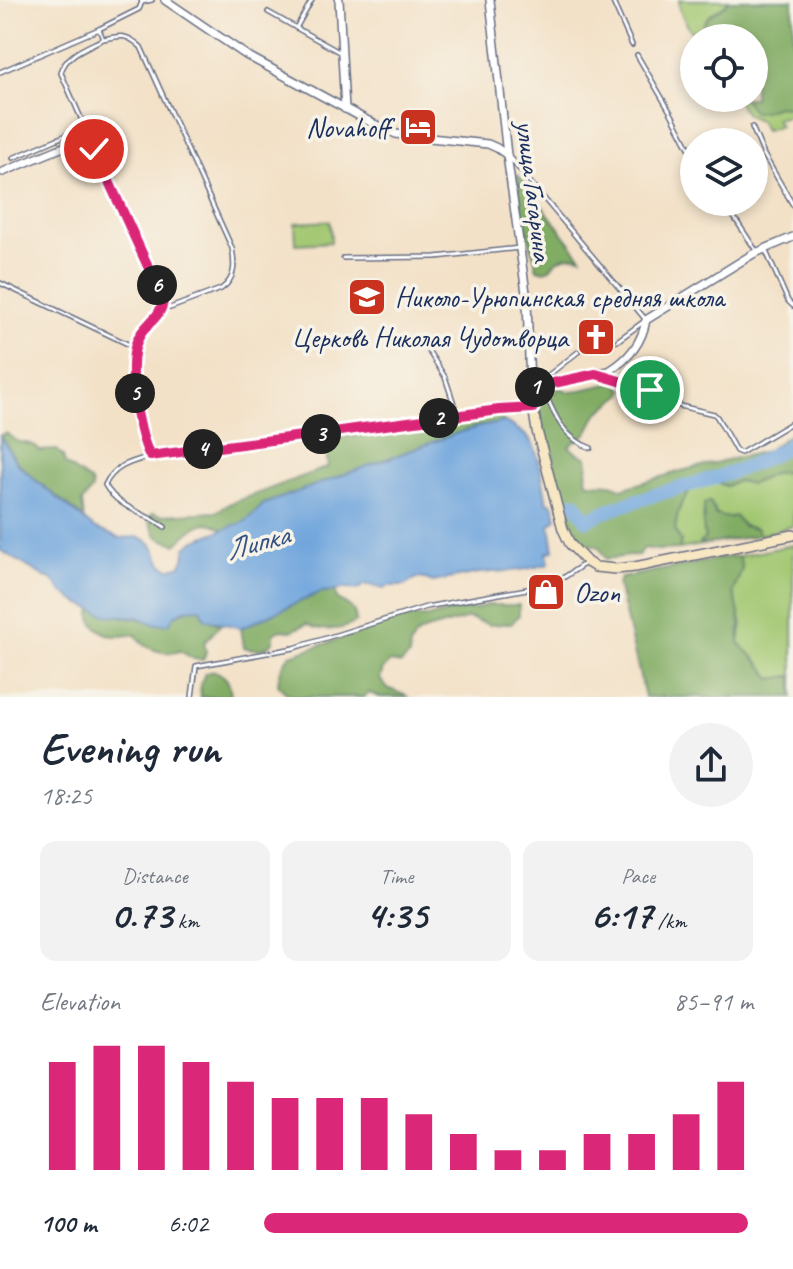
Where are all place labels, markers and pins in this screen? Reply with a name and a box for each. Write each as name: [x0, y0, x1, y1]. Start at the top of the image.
hotel icon: Novahoff: [397, 106, 439, 148]
place label: Novahoff: [306, 110, 396, 145]
pin: [60, 115, 128, 183]
pin: 6: [137, 265, 177, 305]
school or university icon: Николо-Урюпинская средняя школа: [346, 276, 388, 318]
place label: Николо-Урюпинская средняя школа: [395, 280, 727, 315]
church icon: Церковь Николая Чудотворца: [575, 316, 617, 358]
place label: Церковь Николая Чудотворца: [291, 320, 570, 355]
pin: [616, 356, 684, 424]
pin: 1: [515, 367, 555, 407]
pin: 5: [115, 373, 155, 413]
pin: 2: [419, 398, 459, 438]
pin: 3: [301, 414, 341, 454]
pin: 4: [183, 429, 223, 469]
shop icon: Ozon: [525, 571, 567, 613]
place label: Ozon: [574, 575, 620, 610]

